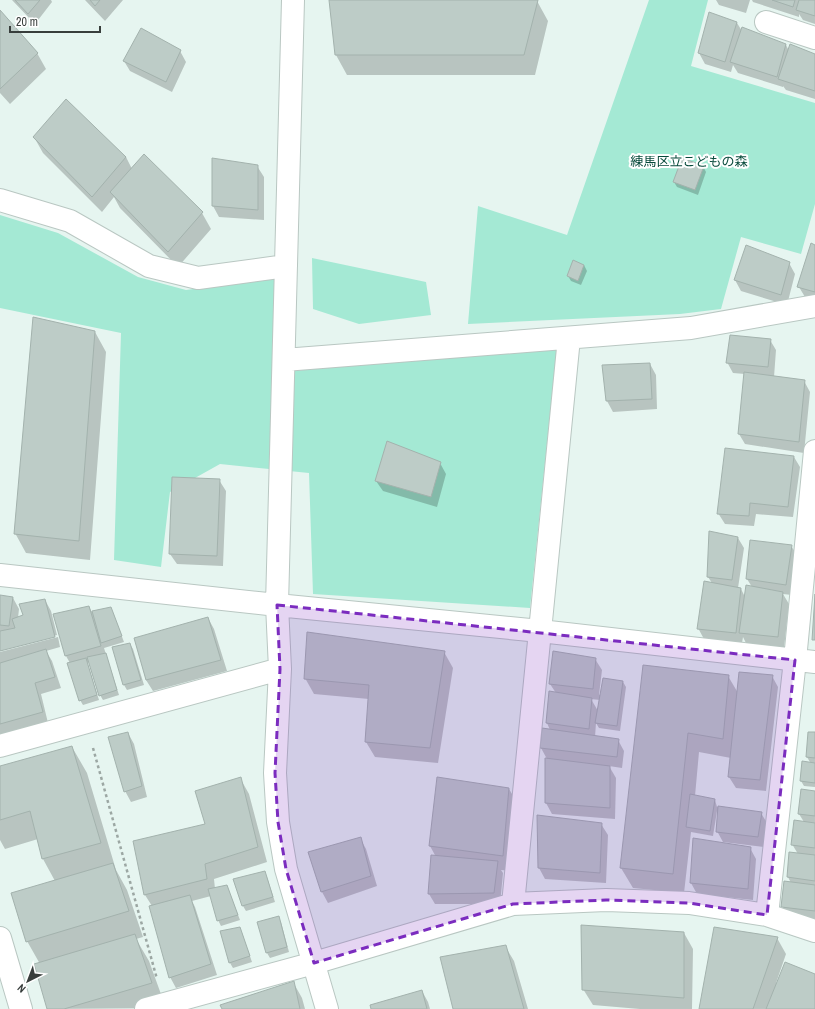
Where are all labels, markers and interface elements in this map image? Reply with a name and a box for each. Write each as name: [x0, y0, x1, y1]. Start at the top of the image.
scale bar: [10, 8, 100, 34]
text: 20 m: [16, 14, 38, 30]
park label: 練馬区立こどもの森: [630, 153, 748, 170]
north arrow: [8, 961, 48, 1001]
text: N: [14, 981, 28, 996]

